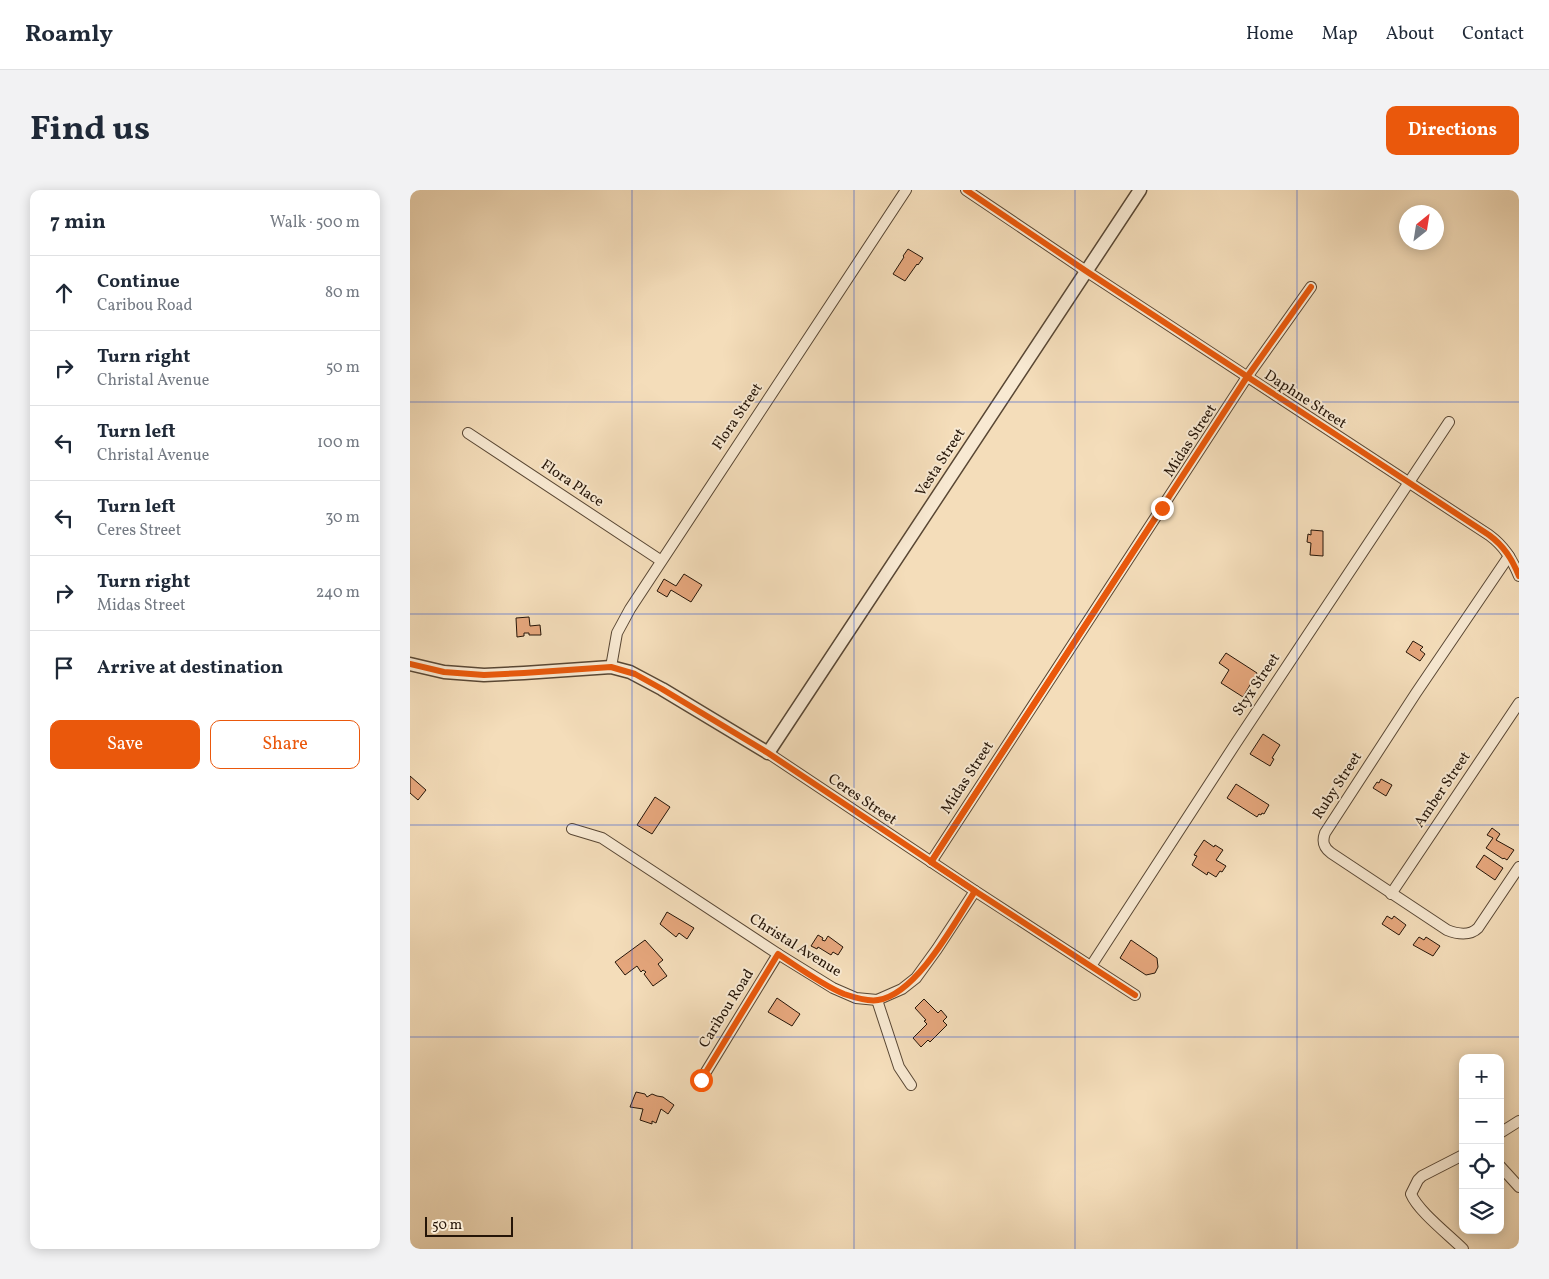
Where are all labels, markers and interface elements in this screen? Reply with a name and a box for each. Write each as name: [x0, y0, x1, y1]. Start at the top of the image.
text: Roamly: [25, 18, 113, 52]
text: Home: [1246, 22, 1294, 47]
text: Map: [1322, 22, 1358, 47]
text: About: [1386, 22, 1434, 47]
text: Contact: [1462, 22, 1524, 47]
text: Find us: [30, 106, 150, 154]
button: Directions: [1386, 106, 1519, 155]
north arrow: [1399, 205, 1444, 250]
text: 7 min: [50, 208, 106, 237]
text: Walk · 500 m: [270, 212, 360, 234]
text: Continue: [97, 269, 180, 295]
icon: ahead: [50, 279, 78, 307]
text: 80 m: [325, 282, 360, 304]
text: Caribou Road: [97, 295, 193, 317]
text: Turn right: [97, 344, 190, 370]
icon: right: [50, 354, 78, 382]
text: 50 m: [326, 357, 360, 379]
street label: Daphne Street: [1260, 366, 1350, 434]
text: Christal Avenue: [97, 370, 209, 392]
street label: Flora Street: [708, 379, 768, 455]
street label: Midas Street: [1160, 400, 1222, 482]
text: Turn left: [97, 419, 176, 445]
street label: Vesta Street: [911, 425, 971, 501]
icon: left: [50, 429, 78, 457]
text: 100 m: [317, 432, 360, 454]
text: Christal Avenue: [97, 445, 209, 467]
street label: Flora Place: [536, 455, 608, 513]
text: Turn left: [97, 494, 176, 520]
route end: [1151, 497, 1174, 520]
icon: left: [50, 504, 78, 532]
text: 30 m: [325, 507, 360, 529]
text: Ceres Street: [97, 520, 181, 542]
text: Turn right: [97, 569, 190, 595]
icon: right: [50, 579, 78, 607]
text: 240 m: [316, 582, 360, 604]
text: Midas Street: [97, 595, 186, 617]
street label: Styx Street: [1228, 649, 1286, 721]
icon: arrive: [50, 654, 78, 682]
text: Arrive at destination: [97, 655, 283, 681]
button: Save: [50, 720, 200, 769]
button: Share: [210, 720, 360, 769]
street label: Midas Street: [937, 737, 999, 819]
street label: Ruby Street: [1308, 748, 1368, 824]
street label: Amber Street: [1410, 748, 1476, 832]
street label: Ceres Street: [823, 769, 901, 831]
street label: Christal Avenue: [745, 909, 845, 983]
street label: Caribou Road: [694, 965, 760, 1053]
map controls: [1459, 1054, 1504, 1234]
button: +: [1459, 1054, 1504, 1099]
route start: [690, 1069, 713, 1092]
button: −: [1459, 1099, 1504, 1144]
button: locate: [1459, 1144, 1504, 1189]
button: layers: [1459, 1189, 1504, 1234]
scale bar: [425, 1214, 512, 1237]
text: 50 m: [432, 1216, 462, 1235]

